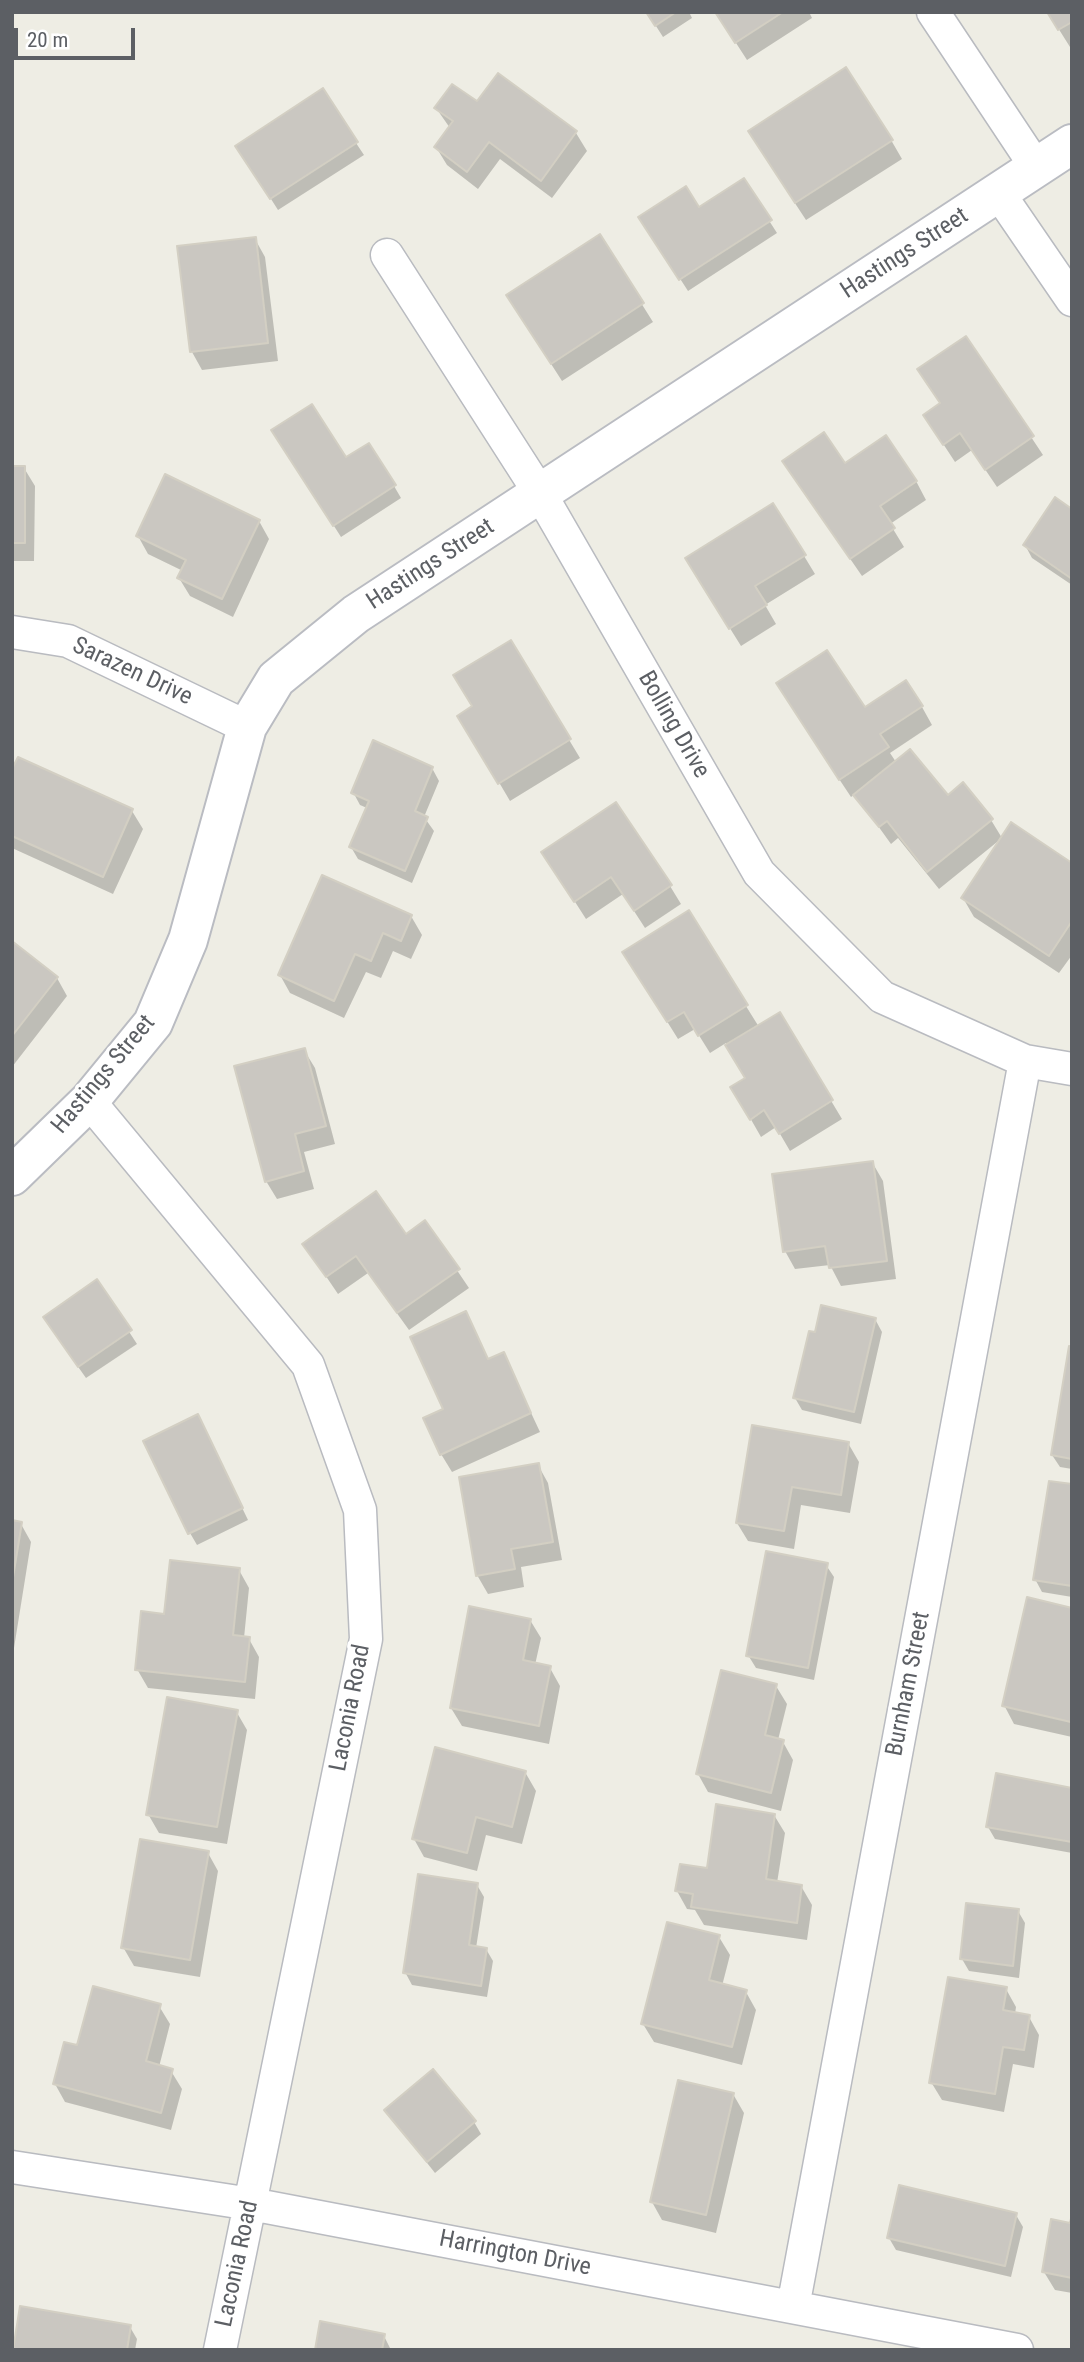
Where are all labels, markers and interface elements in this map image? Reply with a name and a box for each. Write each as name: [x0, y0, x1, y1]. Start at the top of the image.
scale bar: [18, 14, 138, 58]
text: 20 m: [27, 28, 68, 52]
street label: Hastings Street: [836, 202, 974, 306]
street label: Hastings Street: [362, 513, 500, 617]
street label: Sarazen Drive: [68, 632, 196, 712]
street label: Bolling Drive: [631, 666, 715, 784]
street label: Hastings Street: [46, 1010, 162, 1140]
street label: Burnham Street: [881, 1609, 937, 1759]
street label: Laconia Road: [325, 1642, 377, 1774]
street label: Laconia Road: [211, 2198, 265, 2330]
street label: Harrington Drive: [437, 2225, 593, 2283]

